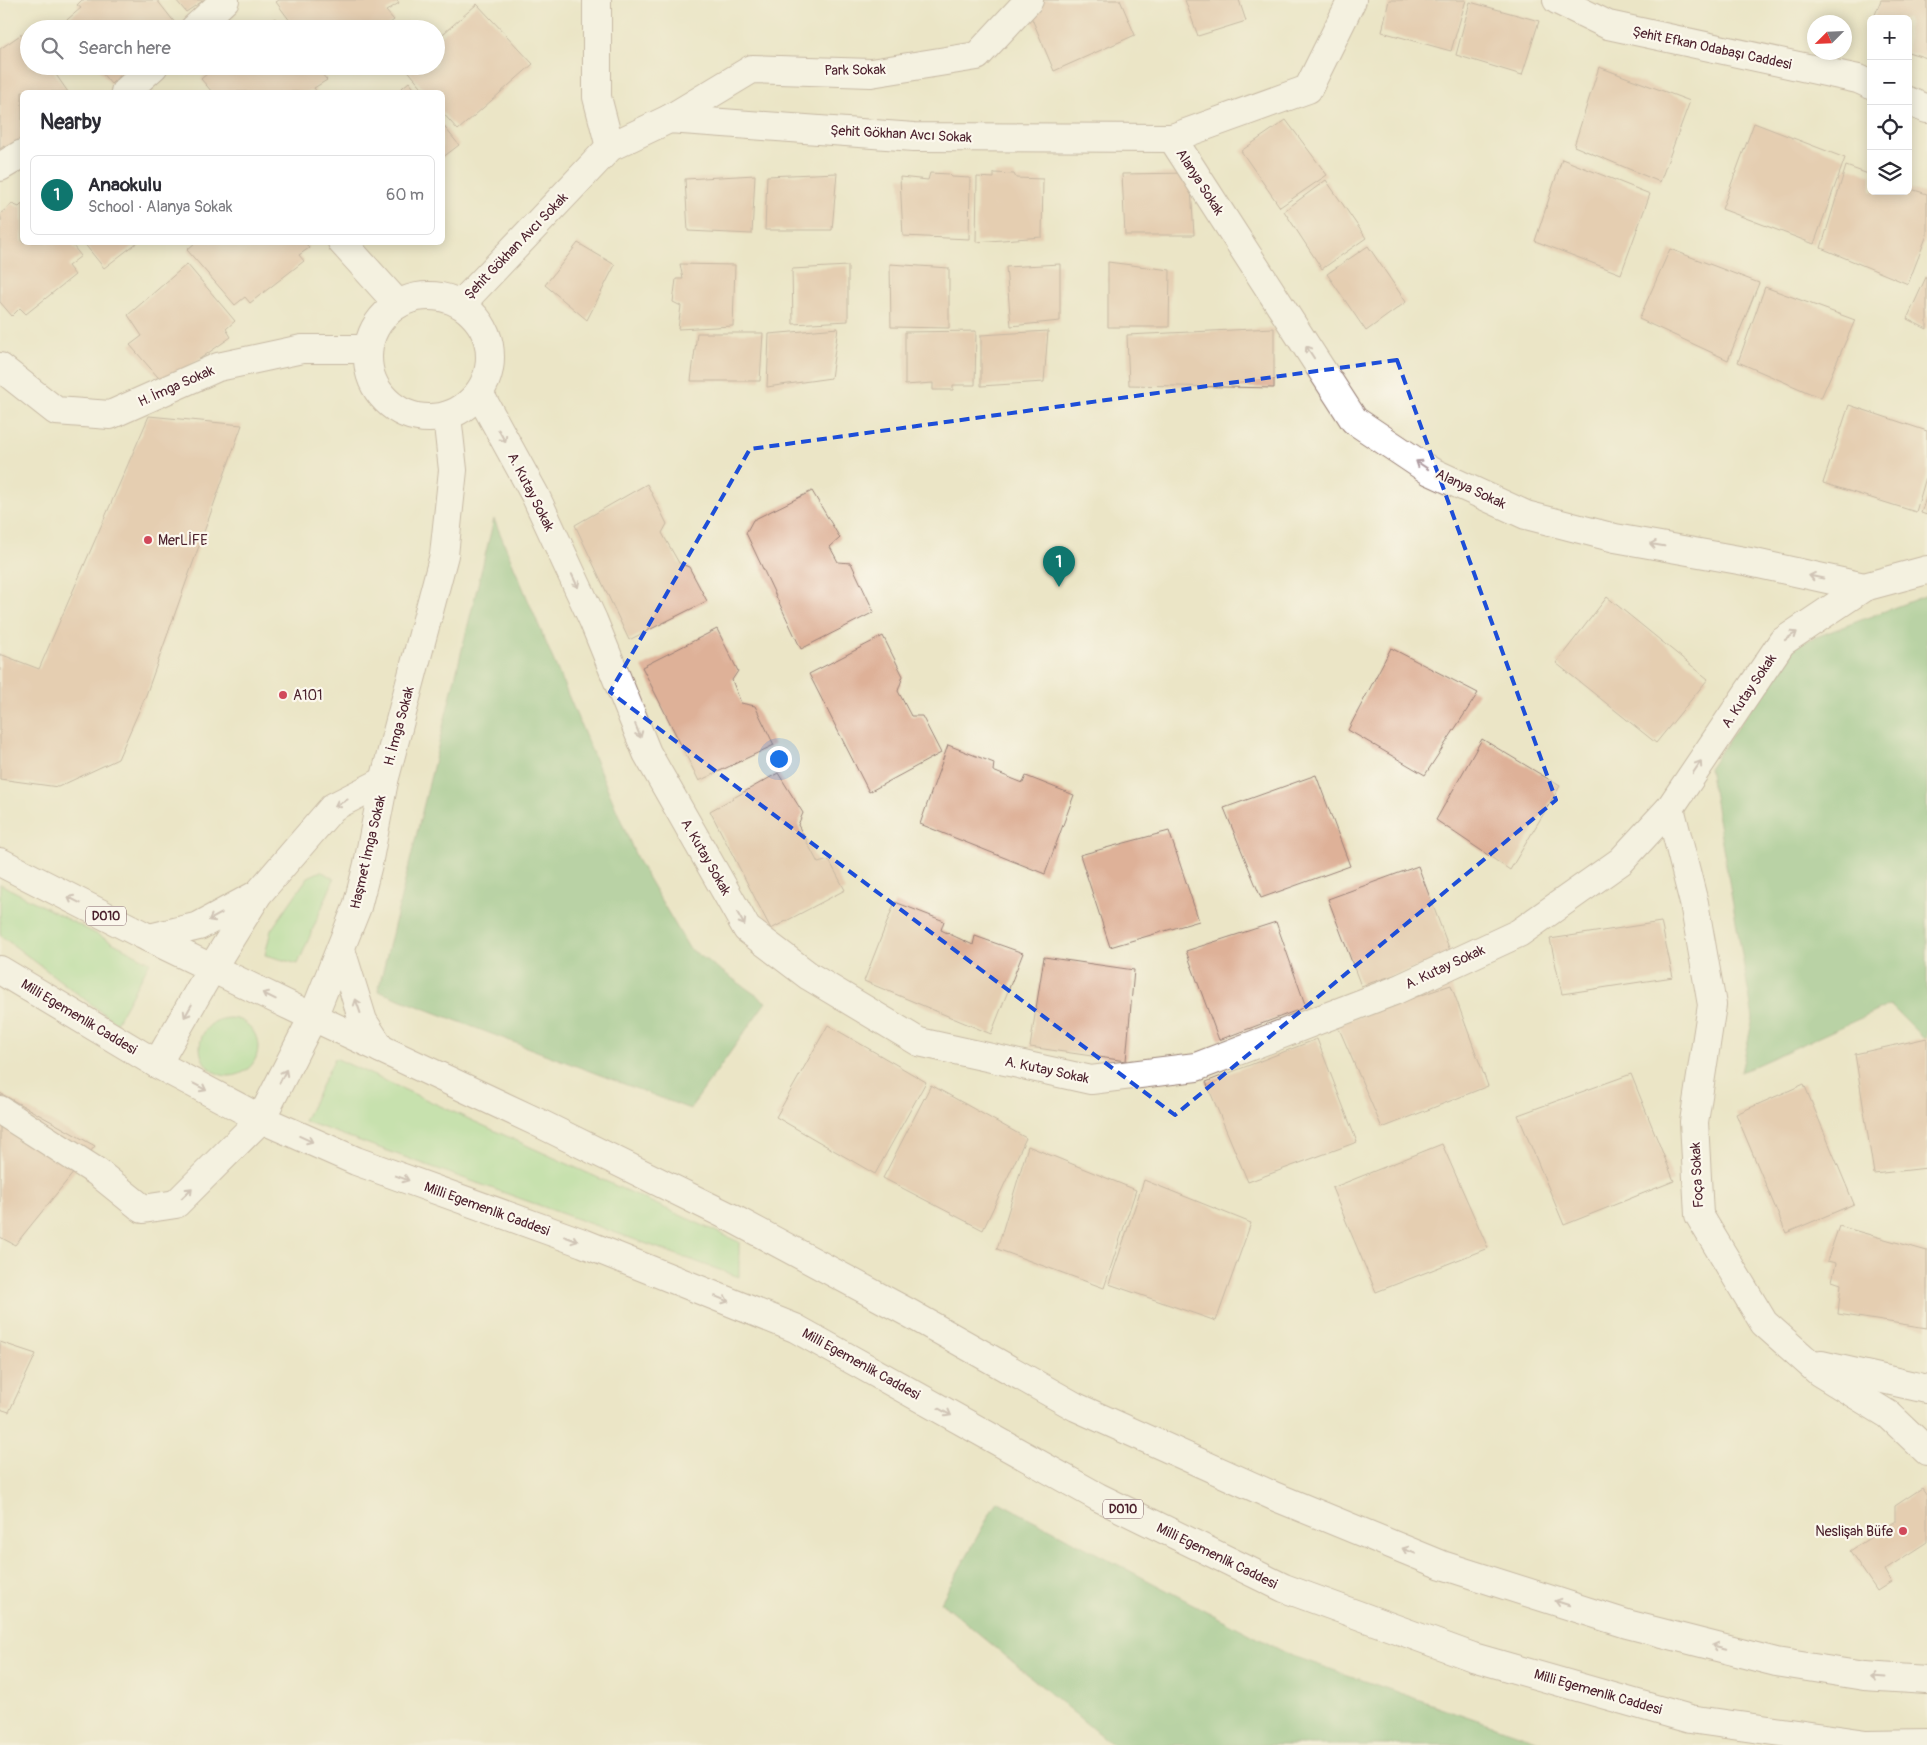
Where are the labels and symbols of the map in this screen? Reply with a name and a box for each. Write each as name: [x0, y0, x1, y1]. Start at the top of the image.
north arrow: [1807, 15, 1852, 60]
street label: Şehit Efkan Odabaşı Caddesi: [1631, 23, 1794, 73]
street label: Park Sokak: [824, 61, 886, 79]
street label: Şehit Gökhan Avcı Sokak: [830, 122, 972, 146]
street label: Alanya Sokak: [1172, 146, 1228, 218]
street label: Şehit Gökhan Avcı Sokak: [461, 189, 571, 303]
one-way arrow: [1304, 346, 1314, 360]
street label: H. İmga Sokak: [135, 362, 217, 410]
one-way arrow: [497, 428, 507, 443]
street label: A. Kutay Sokak: [504, 450, 558, 534]
one-way arrow: [1415, 460, 1429, 470]
street label: Alanya Sokak: [1433, 465, 1509, 513]
place label: MerLİFE: [158, 532, 208, 549]
marker: MerLİFE: [142, 534, 154, 546]
one-way arrow: [1649, 540, 1665, 550]
pin: 1: [1043, 546, 1075, 587]
one-way arrow: [1809, 572, 1825, 581]
one-way arrow: [570, 573, 580, 588]
one-way arrow: [1784, 631, 1798, 641]
street label: A. Kutay Sokak: [1718, 651, 1780, 731]
street label: H. İmga Sokak: [380, 684, 418, 768]
place label: A101: [293, 687, 323, 704]
marker: A101: [277, 689, 289, 701]
one-way arrow: [634, 722, 643, 738]
your location: [766, 746, 792, 772]
one-way arrow: [1692, 761, 1702, 775]
street label: Haşmet İmga Sokak: [347, 793, 389, 911]
one-way arrow: [334, 799, 348, 809]
street label: A. Kutay Sokak: [677, 816, 735, 898]
one-way arrow: [67, 895, 82, 904]
road number: D010: [86, 906, 126, 926]
one-way arrow: [737, 911, 746, 926]
one-way arrow: [207, 912, 222, 922]
street label: A. Kutay Sokak: [1403, 941, 1488, 993]
street label: Milli Egemenlik Caddesi: [18, 976, 140, 1059]
one-way arrow: [262, 991, 277, 1000]
one-way arrow: [353, 999, 362, 1015]
one-way arrow: [183, 1003, 193, 1018]
street label: A. Kutay Sokak: [1003, 1053, 1091, 1087]
one-way arrow: [279, 1069, 289, 1084]
one-way arrow: [193, 1082, 208, 1092]
one-way arrow: [298, 1134, 313, 1144]
street label: Foça Sokak: [1687, 1141, 1707, 1208]
one-way arrow: [394, 1174, 409, 1183]
street label: Milli Egemenlik Caddesi: [422, 1178, 552, 1240]
one-way arrow: [181, 1186, 193, 1199]
one-way arrow: [563, 1235, 578, 1244]
one-way arrow: [714, 1295, 730, 1304]
street label: Milli Egemenlik Caddesi: [799, 1325, 923, 1404]
one-way arrow: [937, 1407, 952, 1417]
road number: D010: [1103, 1500, 1143, 1518]
street label: Milli Egemenlik Caddesi: [1154, 1519, 1281, 1593]
place label: Neslişah Büfe: [1815, 1523, 1893, 1540]
marker: Neslişah Büfe: [1897, 1525, 1909, 1537]
one-way arrow: [1401, 1546, 1416, 1555]
one-way arrow: [1555, 1598, 1571, 1608]
one-way arrow: [1711, 1642, 1727, 1651]
street label: Milli Egemenlik Caddesi: [1532, 1666, 1664, 1719]
one-way arrow: [1871, 1672, 1887, 1681]

